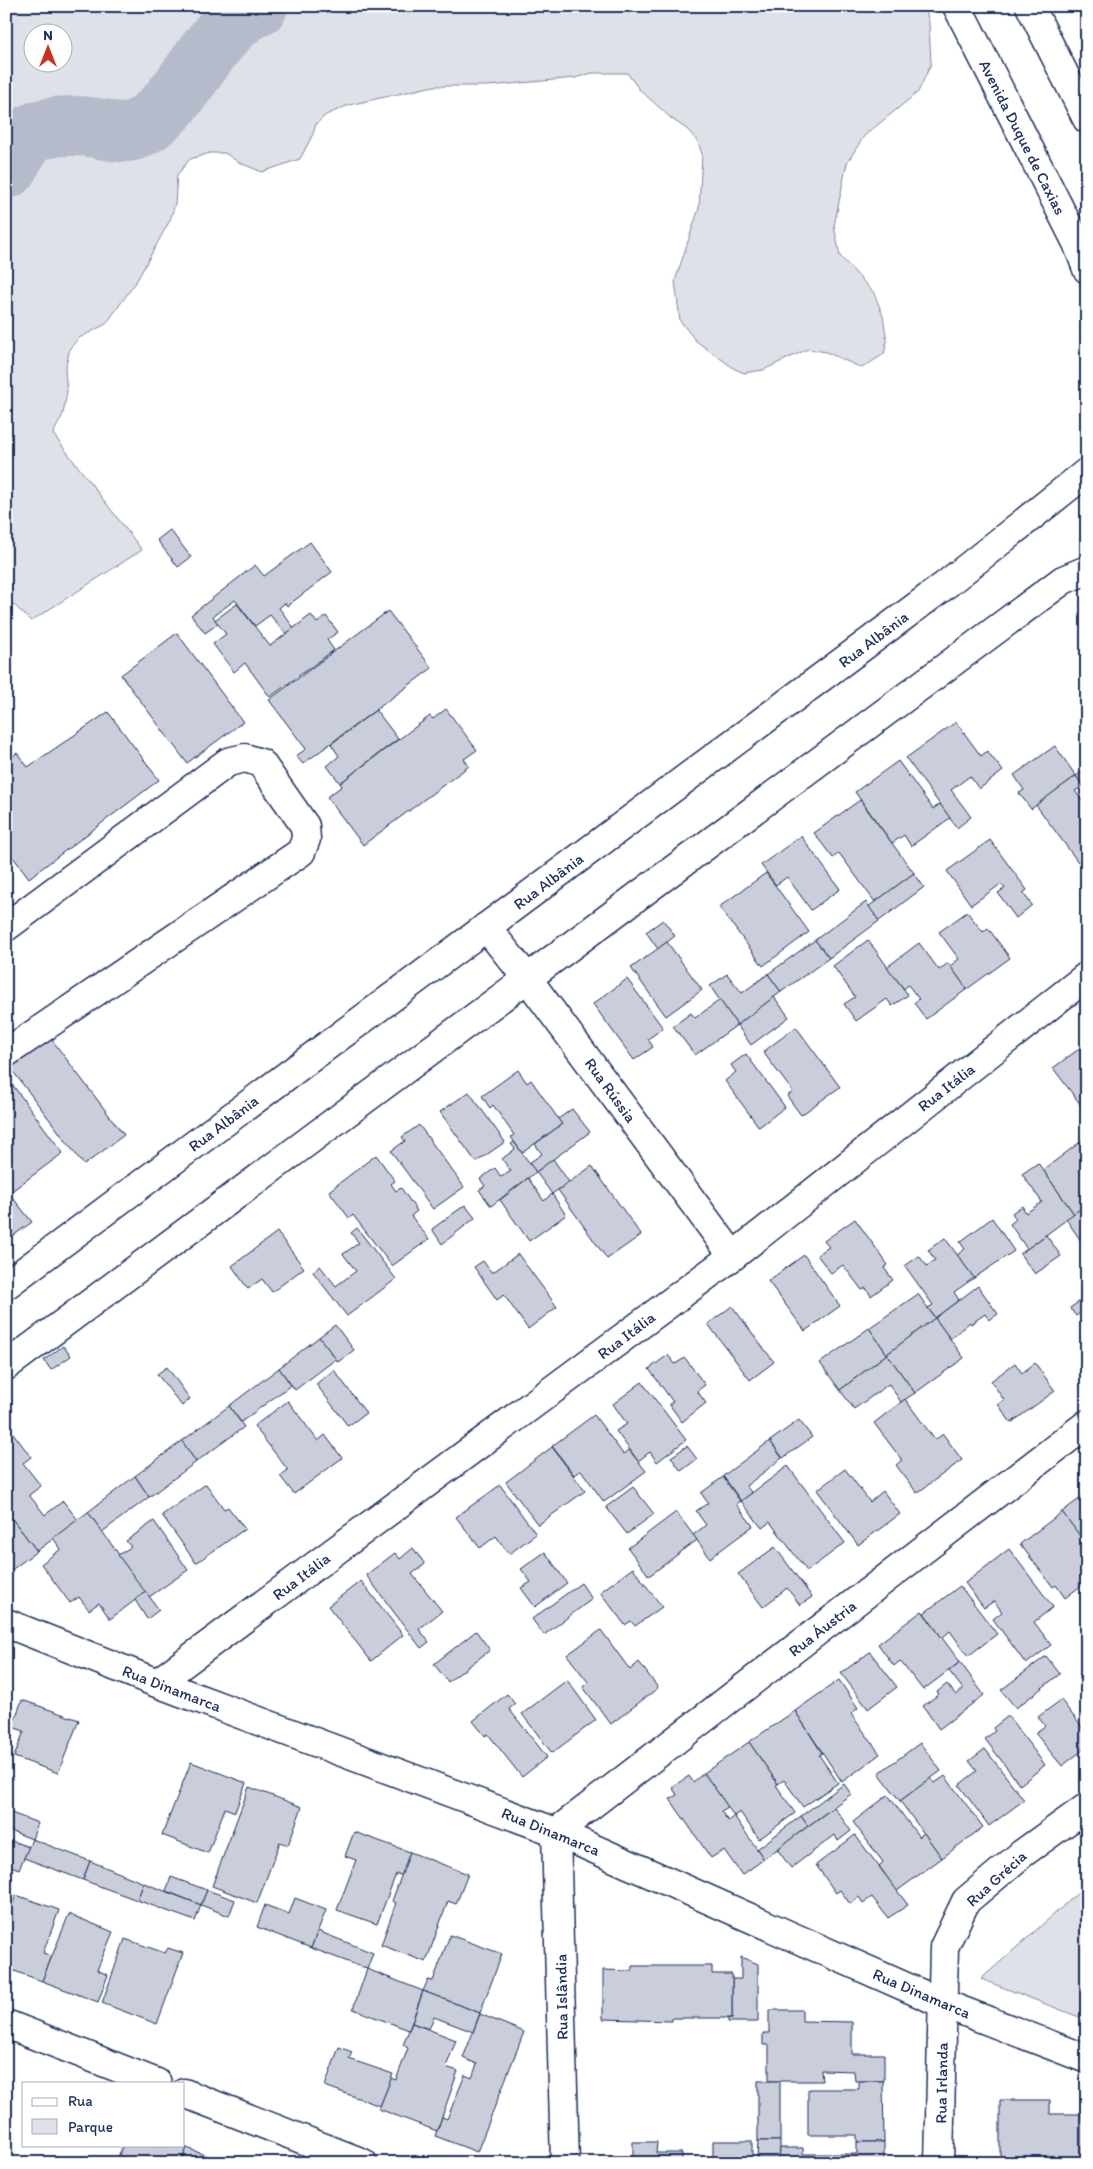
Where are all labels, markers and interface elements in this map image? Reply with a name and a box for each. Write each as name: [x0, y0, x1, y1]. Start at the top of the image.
north arrow: [22, 22, 72, 72]
text: N: [43, 27, 53, 44]
street label: Avenida Duque de Caxias: [975, 57, 1070, 218]
street label: Rua Albânia: [835, 607, 912, 672]
street label: Rua Albânia: [510, 849, 587, 914]
street label: Rua Rússia: [581, 1054, 641, 1127]
street label: Rua Itália: [914, 1059, 979, 1116]
street label: Rua Albânia: [185, 1091, 262, 1156]
street label: Rua Itália: [594, 1307, 659, 1363]
street label: Rua Itália: [269, 1548, 334, 1604]
street label: Rua Áustria: [785, 1596, 860, 1661]
street label: Rua Dinamarca: [120, 1661, 225, 1716]
street label: Rua Dinamarca: [499, 1803, 603, 1860]
street label: Rua Grécia: [962, 1846, 1031, 1910]
street label: Rua Islândia: [551, 1954, 572, 2040]
street label: Rua Dinamarca: [870, 1964, 974, 2023]
street label: Rua Irlanda: [931, 2042, 952, 2124]
legend: [22, 2082, 185, 2146]
text: Rua: [68, 2092, 93, 2110]
text: Parque: [68, 2118, 113, 2136]

